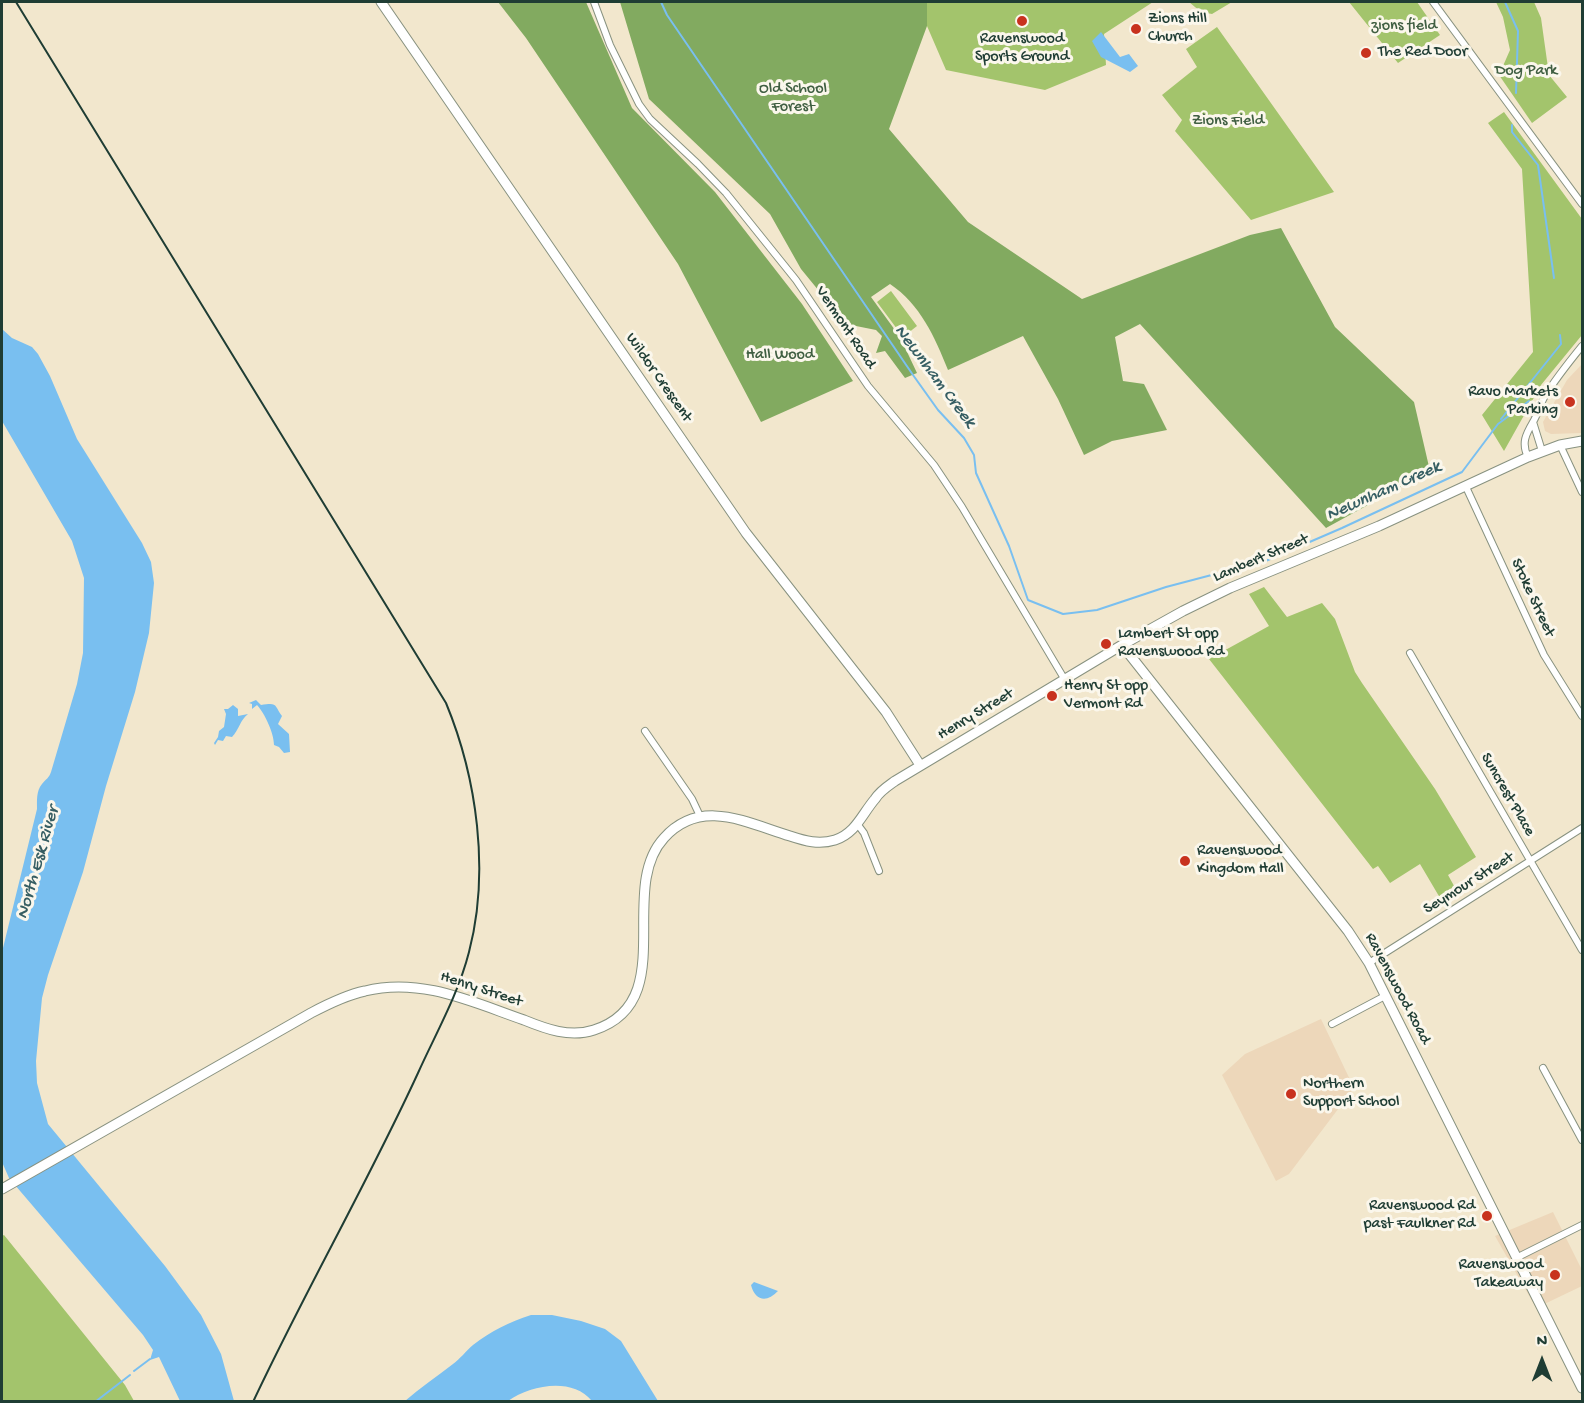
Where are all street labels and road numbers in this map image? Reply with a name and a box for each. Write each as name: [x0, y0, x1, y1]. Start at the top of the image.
street label: Vermont Road: [810, 283, 880, 373]
street label: Wildor Crescent: [620, 330, 696, 426]
street label: Lambert Street: [1211, 530, 1311, 588]
street label: Stoke Street: [1506, 556, 1558, 640]
street label: Henry Street: [935, 685, 1017, 745]
street label: Suncrest Place: [1475, 750, 1539, 840]
street label: Seymour Street: [1420, 849, 1518, 919]
street label: Ravenswood Road: [1360, 930, 1434, 1048]
street label: Henry Street: [438, 968, 524, 1012]

